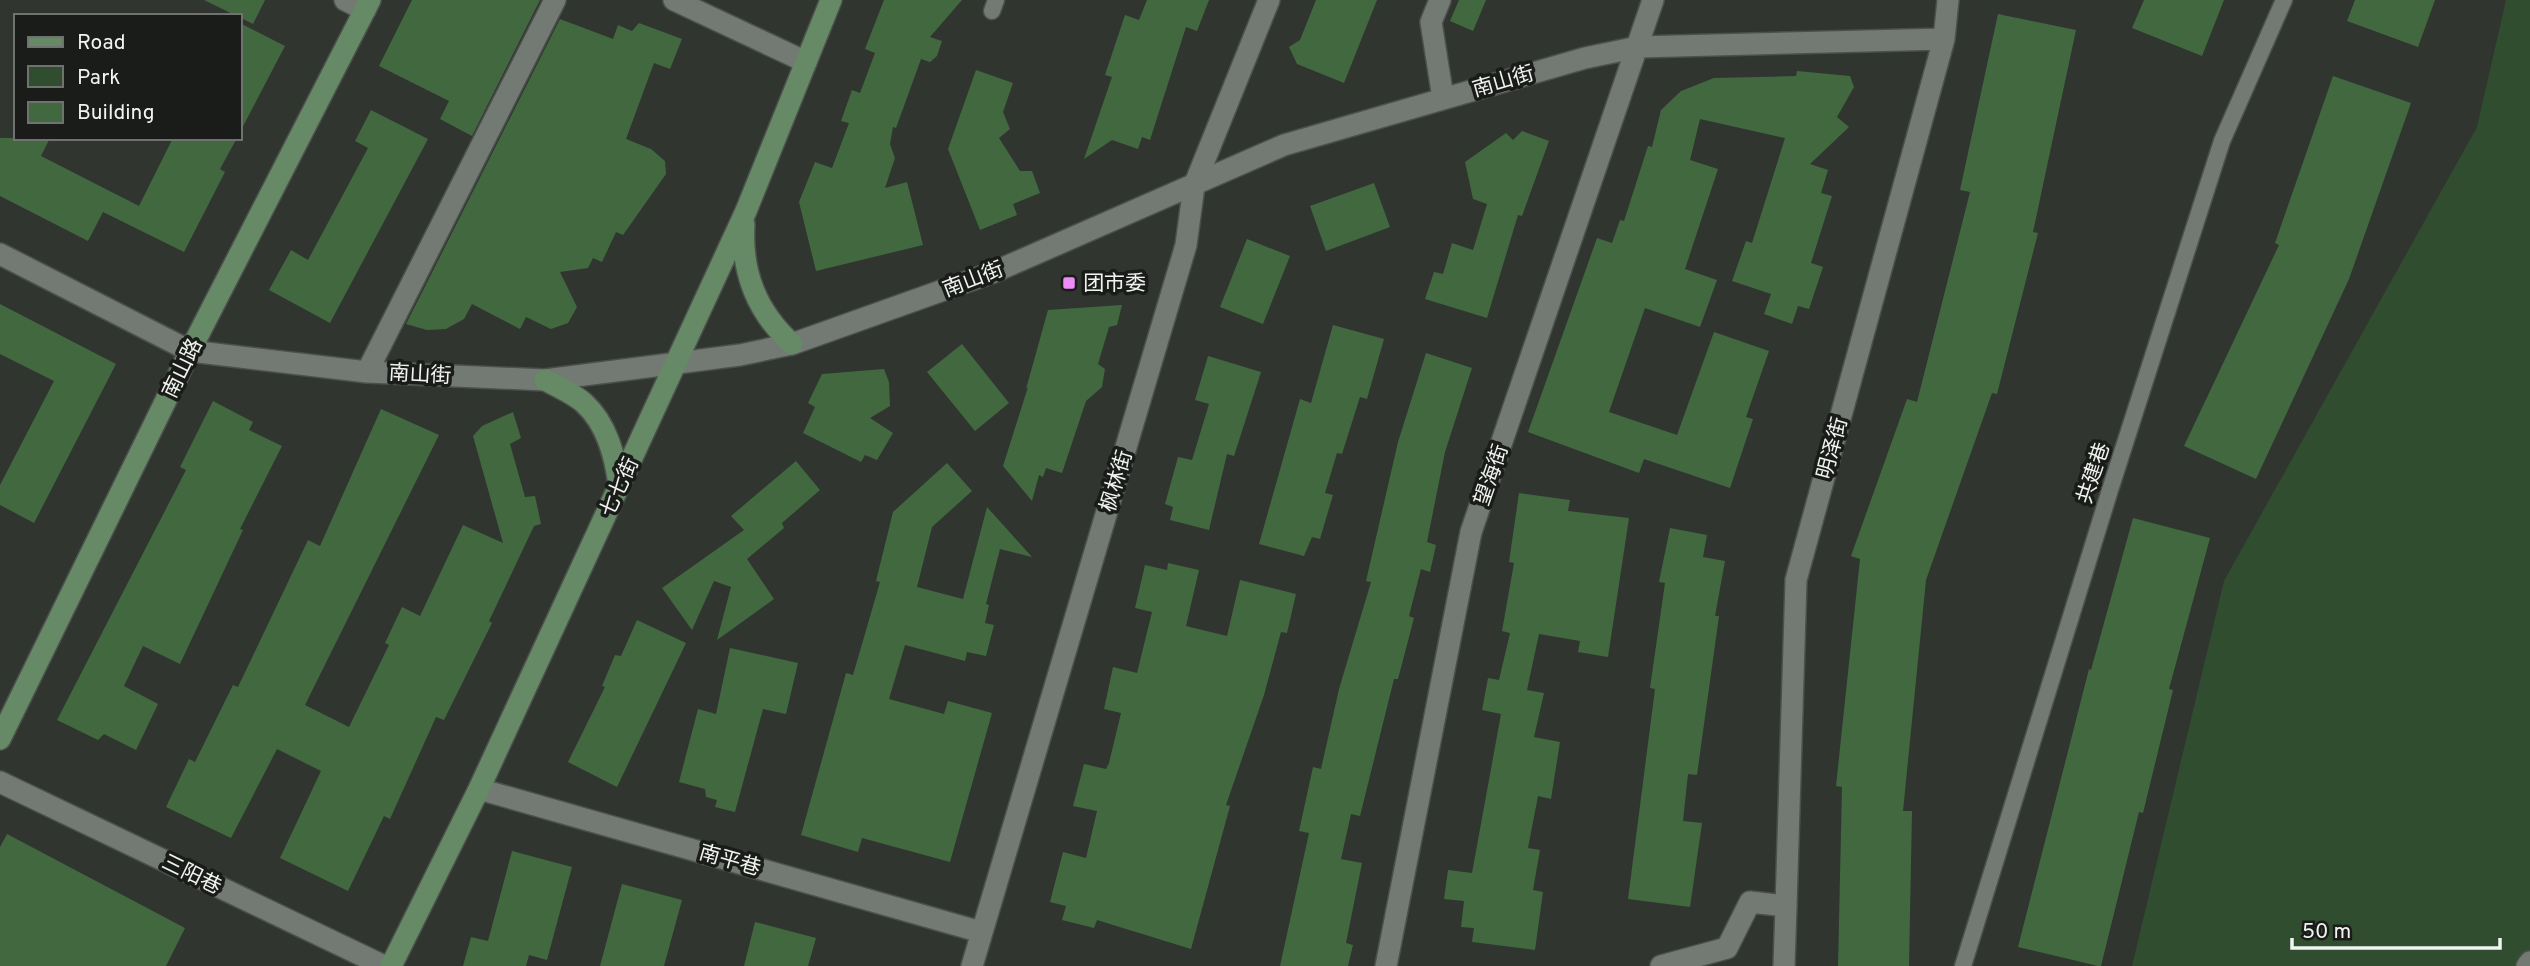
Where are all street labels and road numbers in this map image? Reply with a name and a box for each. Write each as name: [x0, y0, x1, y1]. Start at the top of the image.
street label: 南山街: [1469, 61, 1537, 104]
street label: 南山街: [939, 257, 1008, 304]
street label: 南山路: [157, 334, 209, 403]
street label: 南山街: [388, 360, 452, 391]
street label: 明泽街: [1812, 414, 1855, 482]
street label: 共建巷: [2072, 439, 2117, 508]
street label: 望海街: [1469, 441, 1515, 510]
street label: 枫林街: [1095, 447, 1140, 516]
street label: 七七街: [595, 453, 646, 522]
street label: 南平巷: [696, 840, 764, 883]
street label: 三阳巷: [157, 849, 226, 901]

